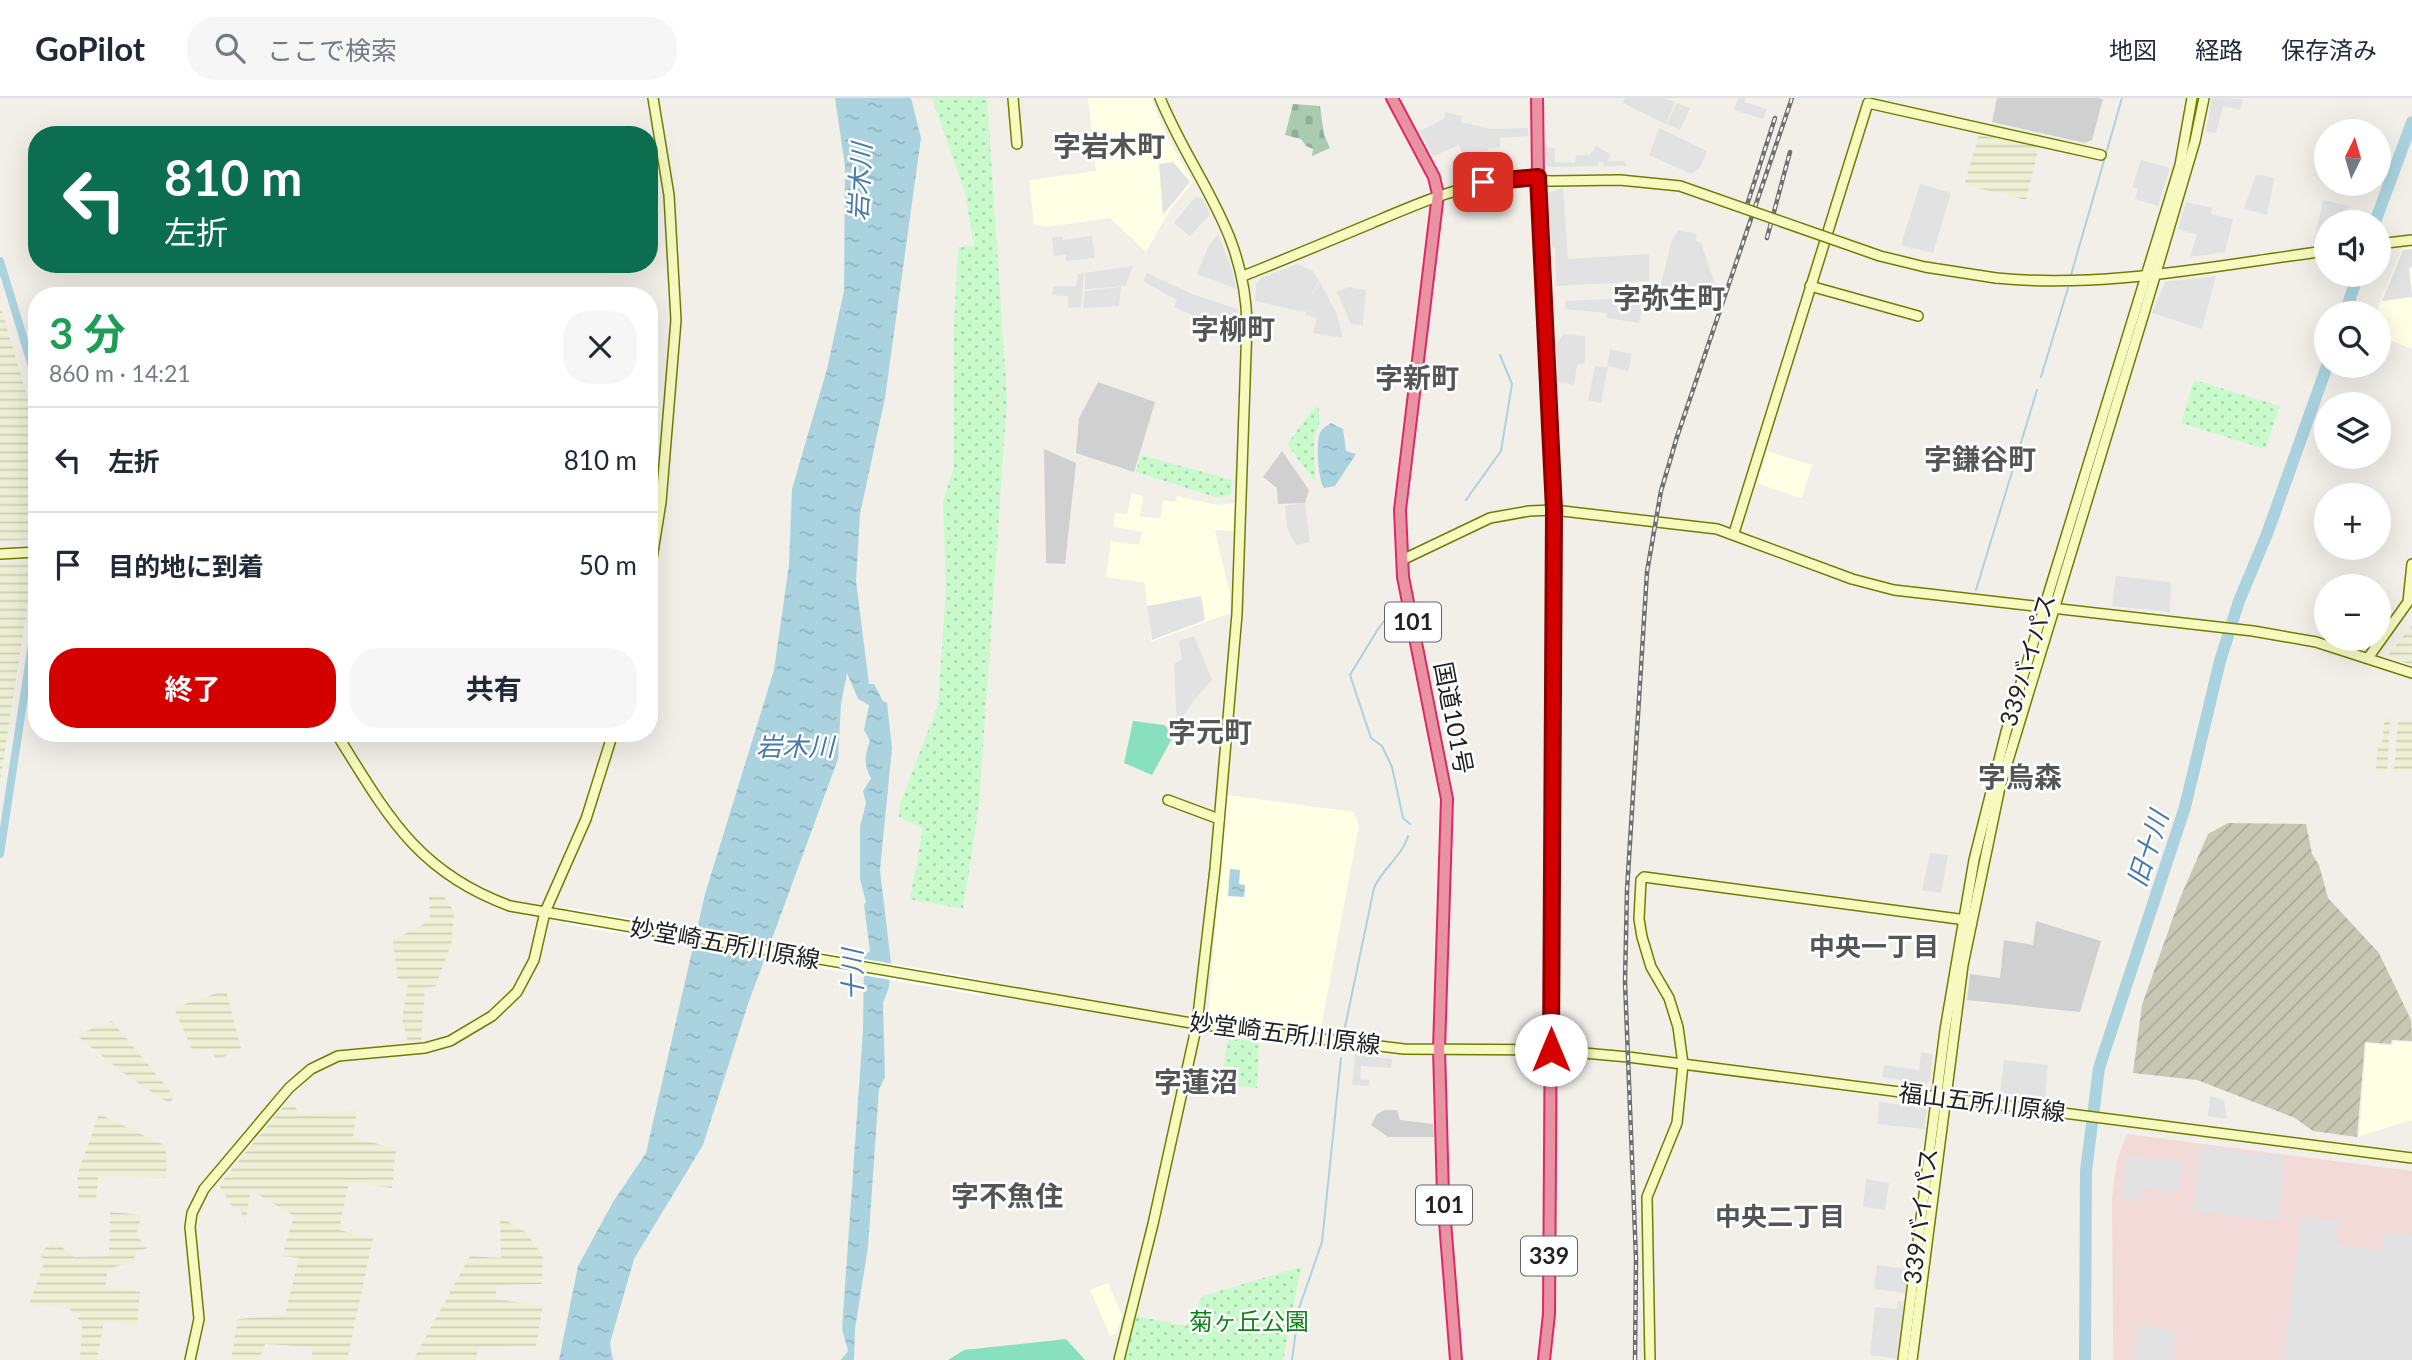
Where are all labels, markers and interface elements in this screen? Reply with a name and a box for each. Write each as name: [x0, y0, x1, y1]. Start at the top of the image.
search box: [187, 17, 677, 80]
text: GoPilot: [35, 28, 145, 68]
icon: search: [211, 29, 249, 67]
text: ここで検索: [267, 34, 397, 66]
text: 地図: [2109, 35, 2157, 64]
text: 経路: [2195, 35, 2243, 64]
text: 保存済み: [2281, 35, 2377, 64]
north arrow: [2314, 119, 2390, 196]
map controls: [2314, 119, 2391, 651]
district label: 字岩木町: [1053, 128, 1165, 162]
water label: 岩木川: [841, 139, 877, 222]
text: 810 m: [164, 148, 302, 206]
pin: [1453, 152, 1513, 212]
icon: left: [49, 154, 140, 245]
icon: arrive: [1464, 163, 1502, 201]
button: sound: [2314, 210, 2391, 287]
text: 左折: [164, 212, 228, 251]
district label: 字弥生町: [1613, 280, 1725, 314]
button: search: [2314, 301, 2391, 378]
text: 3 分: [49, 308, 126, 358]
button: close: [563, 310, 637, 384]
district label: 字柳町: [1191, 311, 1275, 345]
text: 860 m · 14:21: [49, 359, 191, 387]
district label: 字新町: [1375, 360, 1459, 394]
button: layers: [2314, 392, 2391, 469]
icon: left: [49, 441, 87, 479]
district label: 字鎌谷町: [1924, 441, 2036, 475]
text: 810 m: [564, 444, 637, 476]
text: 左折: [108, 445, 160, 477]
button: +: [2314, 483, 2391, 560]
icon: arrive: [49, 546, 87, 584]
text: 50 m: [579, 549, 637, 581]
text: 目的地に到着: [108, 550, 264, 582]
button: −: [2314, 574, 2391, 651]
street label: 339バイパス: [1993, 590, 2061, 729]
road number: 101: [1385, 602, 1441, 642]
button: 終了: [49, 648, 336, 728]
button: 共有: [350, 648, 637, 728]
street label: 国道101号: [1429, 659, 1480, 776]
district label: 字元町: [1168, 714, 1252, 748]
water label: 岩木川: [756, 730, 837, 762]
district label: 字烏森: [1978, 759, 2062, 793]
water label: 旧十川: [2120, 804, 2175, 891]
street label: 妙堂崎五所川原線: [628, 912, 822, 973]
district label: 中央一丁目: [1809, 930, 1939, 962]
water label: 十川: [835, 946, 868, 1001]
street label: 妙堂崎五所川原線: [1188, 1006, 1382, 1059]
position arrow: [1514, 1013, 1588, 1087]
district label: 字蓮沼: [1154, 1064, 1238, 1098]
street label: 福山五所川原線: [1897, 1077, 2067, 1126]
street label: 339バイパス: [1897, 1146, 1942, 1286]
district label: 字不魚住: [951, 1178, 1063, 1212]
road number: 101: [1416, 1186, 1472, 1224]
district label: 中央二丁目: [1715, 1200, 1845, 1232]
road number: 339: [1521, 1236, 1577, 1275]
park label: 菊ヶ丘公園: [1189, 1306, 1309, 1335]

